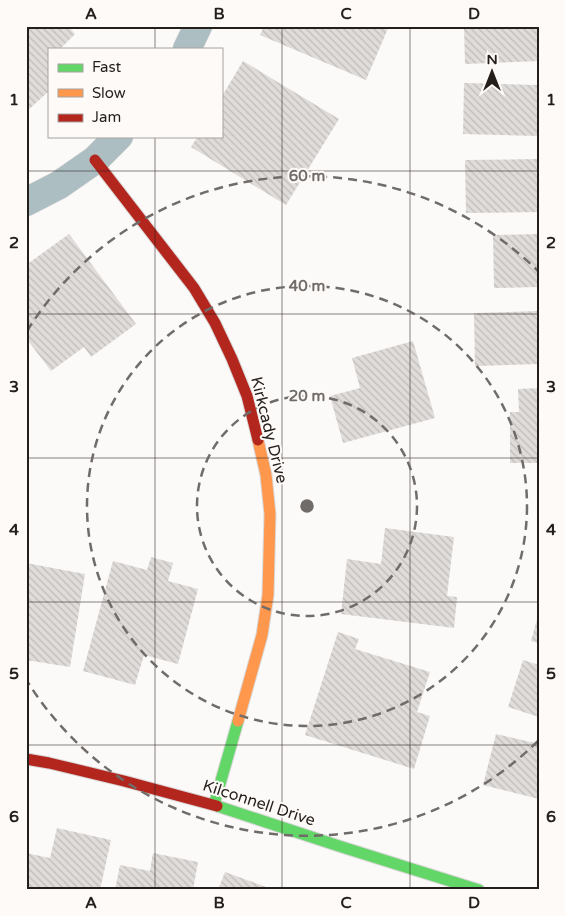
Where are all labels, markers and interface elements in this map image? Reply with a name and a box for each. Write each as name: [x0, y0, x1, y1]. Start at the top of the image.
text: A: [85, 4, 97, 24]
text: B: [213, 4, 225, 24]
text: C: [340, 4, 352, 24]
text: D: [468, 4, 480, 24]
legend: [48, 48, 222, 138]
north arrow: [468, 48, 518, 98]
text: N: [486, 51, 498, 68]
text: Fast: [92, 58, 122, 76]
text: Slow: [92, 84, 126, 102]
text: 1: [9, 90, 19, 110]
text: 1: [546, 90, 556, 110]
text: Jam: [92, 108, 121, 126]
text: 60 m: [289, 167, 325, 185]
text: 2: [9, 233, 19, 253]
text: 2: [546, 233, 556, 253]
text: 40 m: [289, 277, 325, 295]
street label: Kirkcady Drive: [246, 375, 292, 485]
text: 3: [9, 377, 19, 397]
text: 3: [546, 377, 556, 397]
text: 20 m: [289, 387, 325, 405]
centre of rings: [298, 497, 316, 515]
text: 4: [9, 520, 19, 540]
text: 4: [546, 520, 556, 540]
text: 5: [9, 664, 19, 684]
text: 5: [546, 664, 556, 684]
street label: Kilconnell Drive: [200, 775, 318, 831]
text: 6: [9, 807, 19, 827]
text: 6: [546, 807, 556, 827]
text: A: [85, 893, 97, 913]
text: B: [213, 893, 225, 913]
text: C: [340, 893, 352, 913]
text: D: [468, 893, 480, 913]

